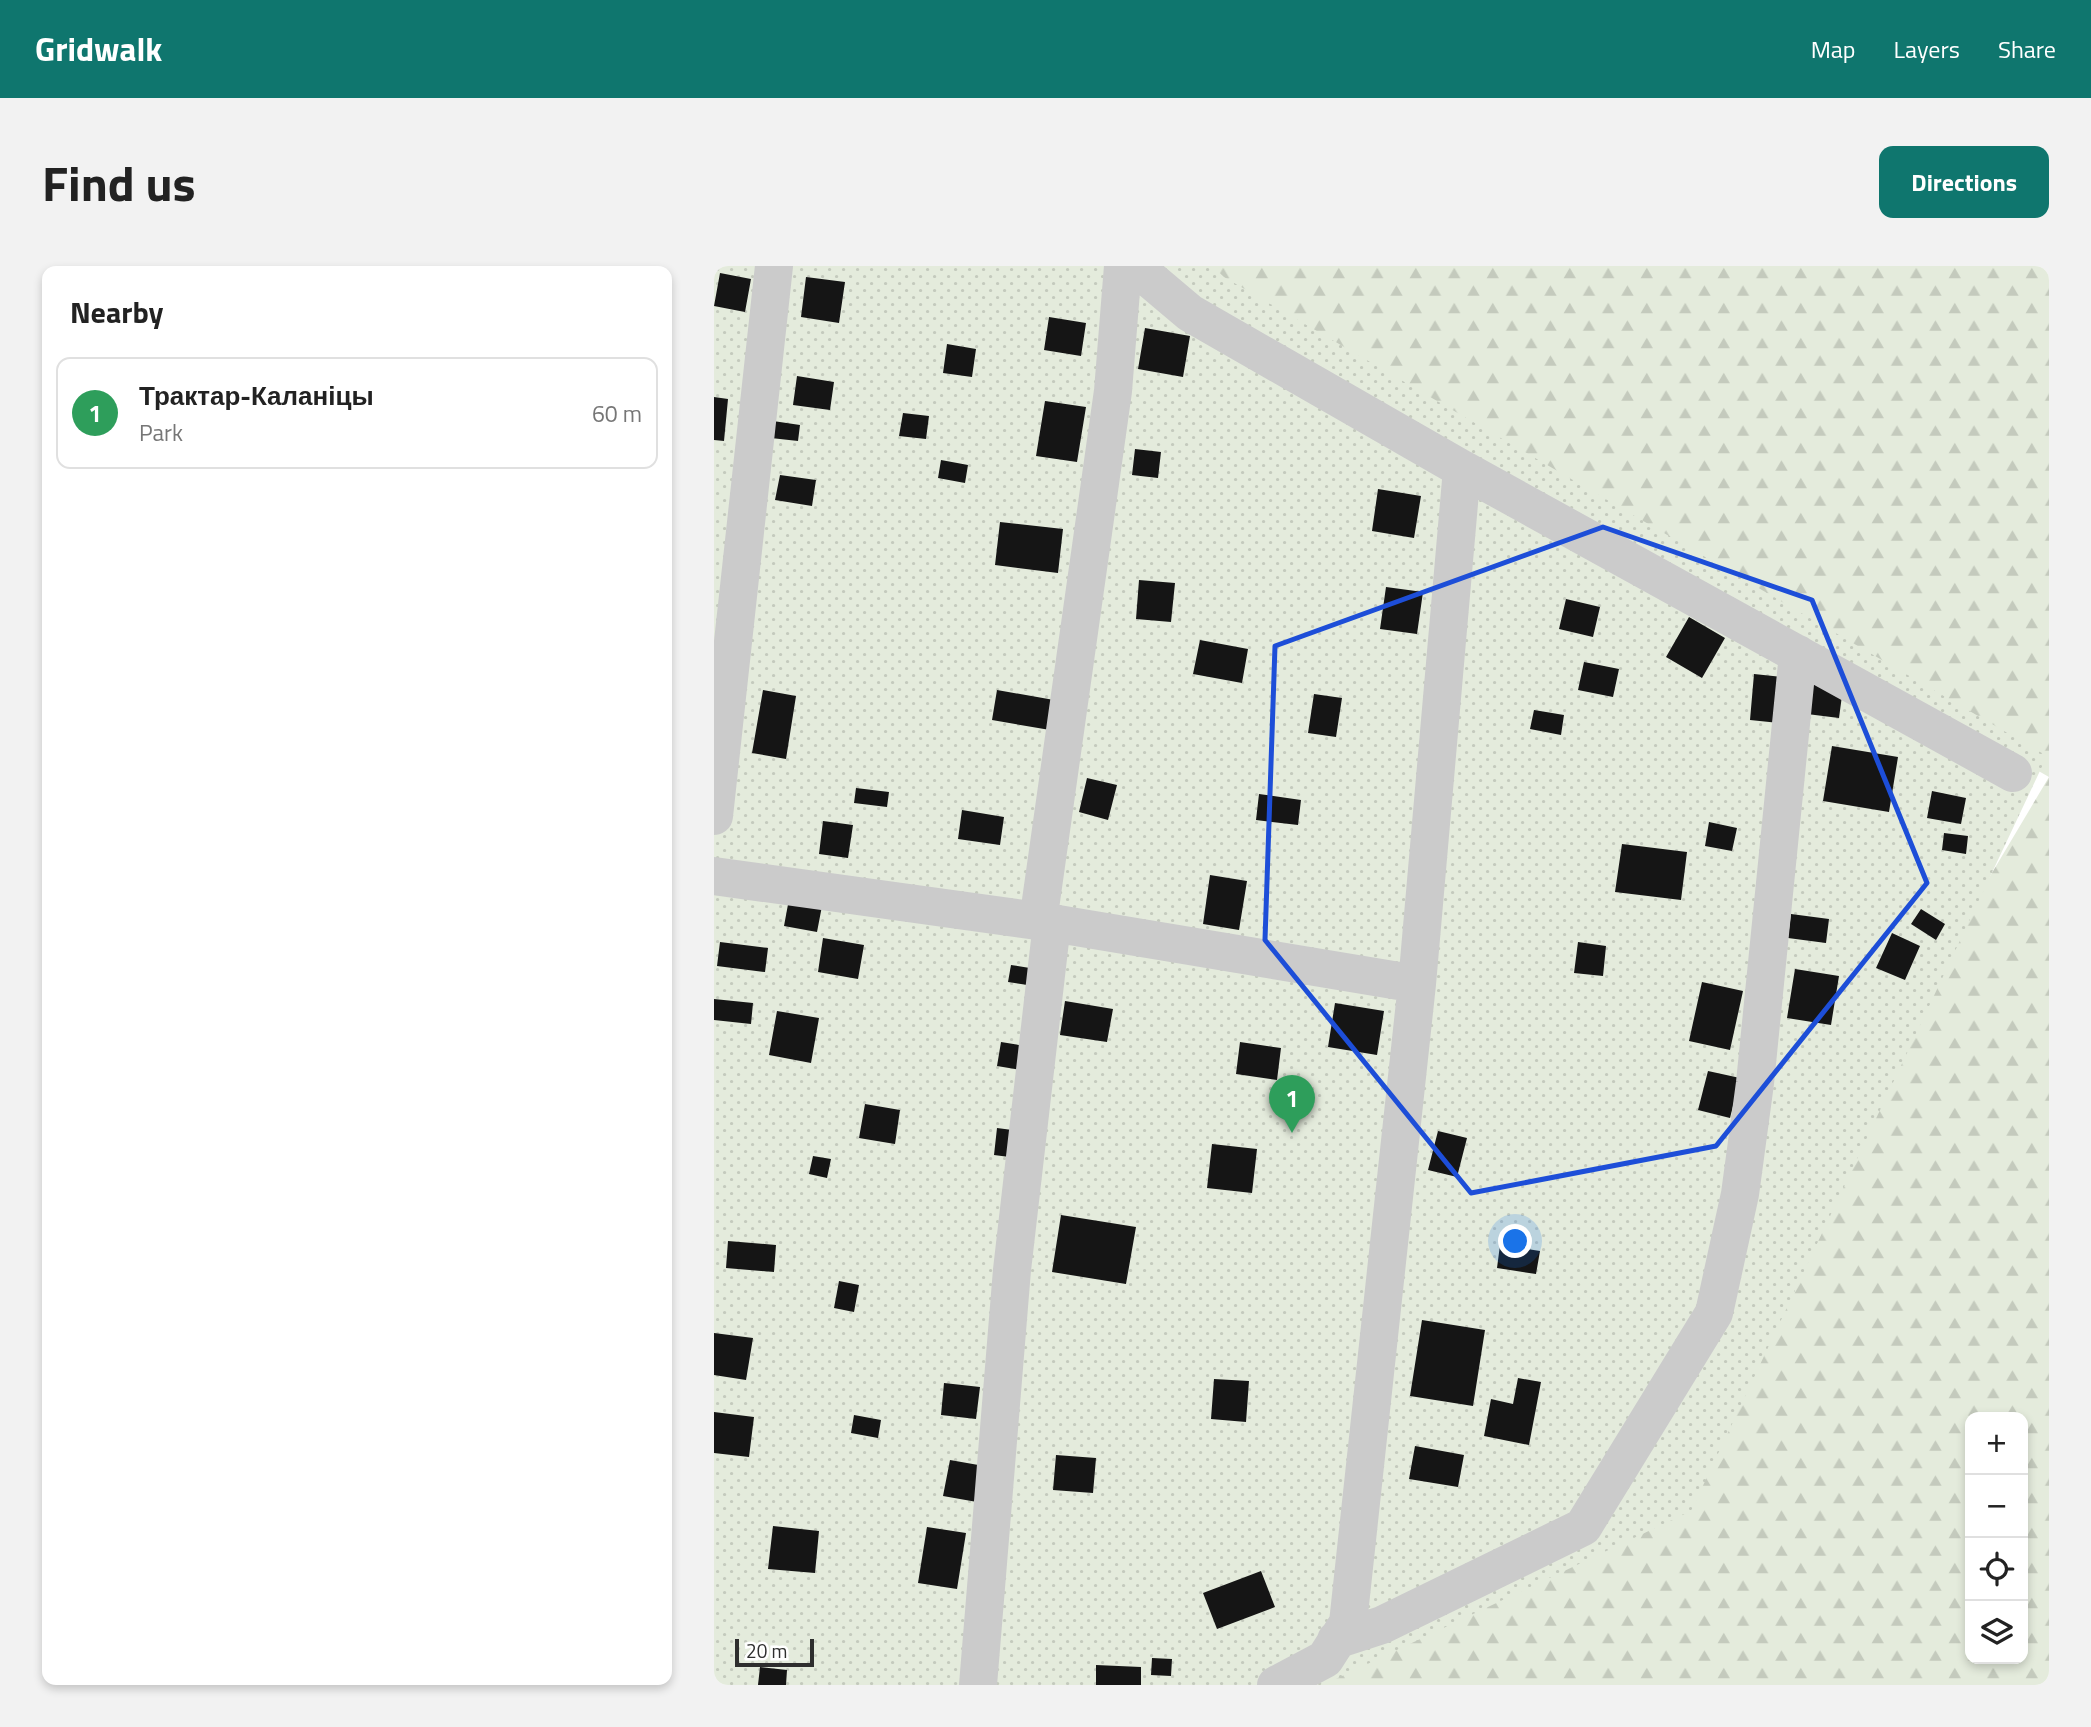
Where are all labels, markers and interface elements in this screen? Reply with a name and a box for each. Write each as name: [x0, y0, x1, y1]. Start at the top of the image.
text: Gridwalk: [35, 24, 162, 74]
text: Map: [1811, 31, 1856, 67]
text: Layers: [1894, 31, 1960, 67]
text: Share: [1998, 31, 2056, 67]
text: Find us: [42, 145, 196, 220]
button: Directions: [1879, 146, 2049, 218]
text: Nearby: [70, 289, 163, 335]
text: Трактар-Каланіцы: [139, 376, 374, 415]
text: 1: [89, 396, 101, 431]
text: 60 m: [592, 396, 642, 431]
text: Park: [139, 415, 183, 450]
pin: 1: [1269, 1075, 1315, 1133]
your location: [1498, 1224, 1532, 1258]
map controls: [1965, 1412, 2028, 1664]
button: +: [1965, 1412, 2028, 1475]
button: −: [1965, 1475, 2028, 1538]
button: locate: [1965, 1538, 2028, 1601]
button: layers: [1965, 1601, 2028, 1664]
scale bar: [735, 1636, 814, 1668]
text: 20 m: [746, 1636, 787, 1665]

